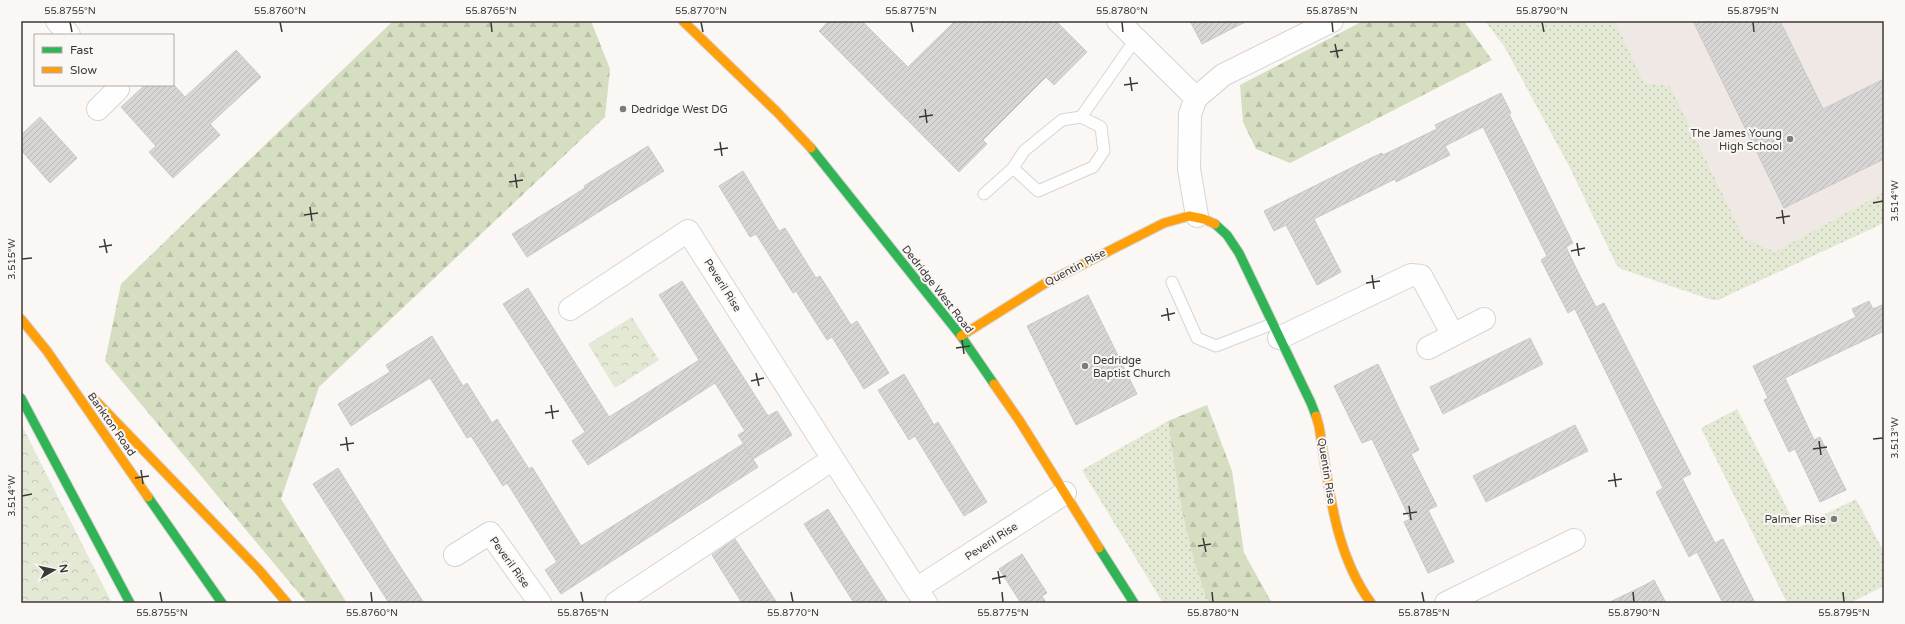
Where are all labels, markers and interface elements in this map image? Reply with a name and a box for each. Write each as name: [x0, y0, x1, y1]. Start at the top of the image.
text: 55.8755°N: [44, 5, 96, 17]
text: 55.8760°N: [254, 5, 306, 17]
text: 55.8765°N: [465, 5, 517, 17]
text: 55.8770°N: [675, 5, 727, 17]
text: 55.8775°N: [885, 5, 937, 17]
text: 55.8780°N: [1096, 5, 1148, 17]
text: 55.8785°N: [1306, 5, 1358, 17]
text: 55.8790°N: [1516, 5, 1568, 17]
text: 55.8795°N: [1727, 5, 1779, 17]
legend: [34, 34, 174, 86]
text: Fast: [70, 43, 94, 57]
text: Slow: [70, 63, 97, 77]
place label: Dedridge West DG: [631, 103, 728, 116]
marker: Dedridge West DG: [618, 104, 628, 114]
place label: The James Young High School: [1691, 127, 1782, 153]
marker: The James Young High School: [1785, 134, 1795, 144]
text: 3.514°W: [1889, 180, 1901, 222]
text: 3.515°W: [6, 238, 18, 280]
street label: Dedridge West Road: [899, 243, 976, 336]
street label: Quentin Rise: [1043, 246, 1108, 289]
street label: Peveril Rise: [701, 256, 744, 314]
place label: Dedridge Baptist Church: [1093, 354, 1171, 380]
marker: Dedridge Baptist Church: [1080, 361, 1090, 371]
street label: Bankton Road: [85, 390, 138, 459]
text: 3.513°W: [1889, 417, 1901, 459]
street label: Quentin Rise: [1315, 437, 1338, 505]
text: 3.514°W: [6, 475, 18, 517]
place label: Palmer Rise: [1764, 513, 1826, 526]
marker: Palmer Rise: [1829, 514, 1839, 524]
street label: Peveril Rise: [963, 520, 1020, 563]
street label: Peveril Rise: [487, 534, 532, 590]
north arrow: [34, 550, 74, 590]
text: N: [56, 563, 70, 574]
text: 55.8755°N: [136, 607, 188, 619]
text: 55.8760°N: [346, 607, 398, 619]
text: 55.8765°N: [557, 607, 609, 619]
text: 55.8770°N: [767, 607, 819, 619]
text: 55.8775°N: [977, 607, 1029, 619]
text: 55.8780°N: [1187, 607, 1239, 619]
text: 55.8785°N: [1398, 607, 1450, 619]
text: 55.8790°N: [1608, 607, 1660, 619]
text: 55.8795°N: [1818, 607, 1870, 619]

